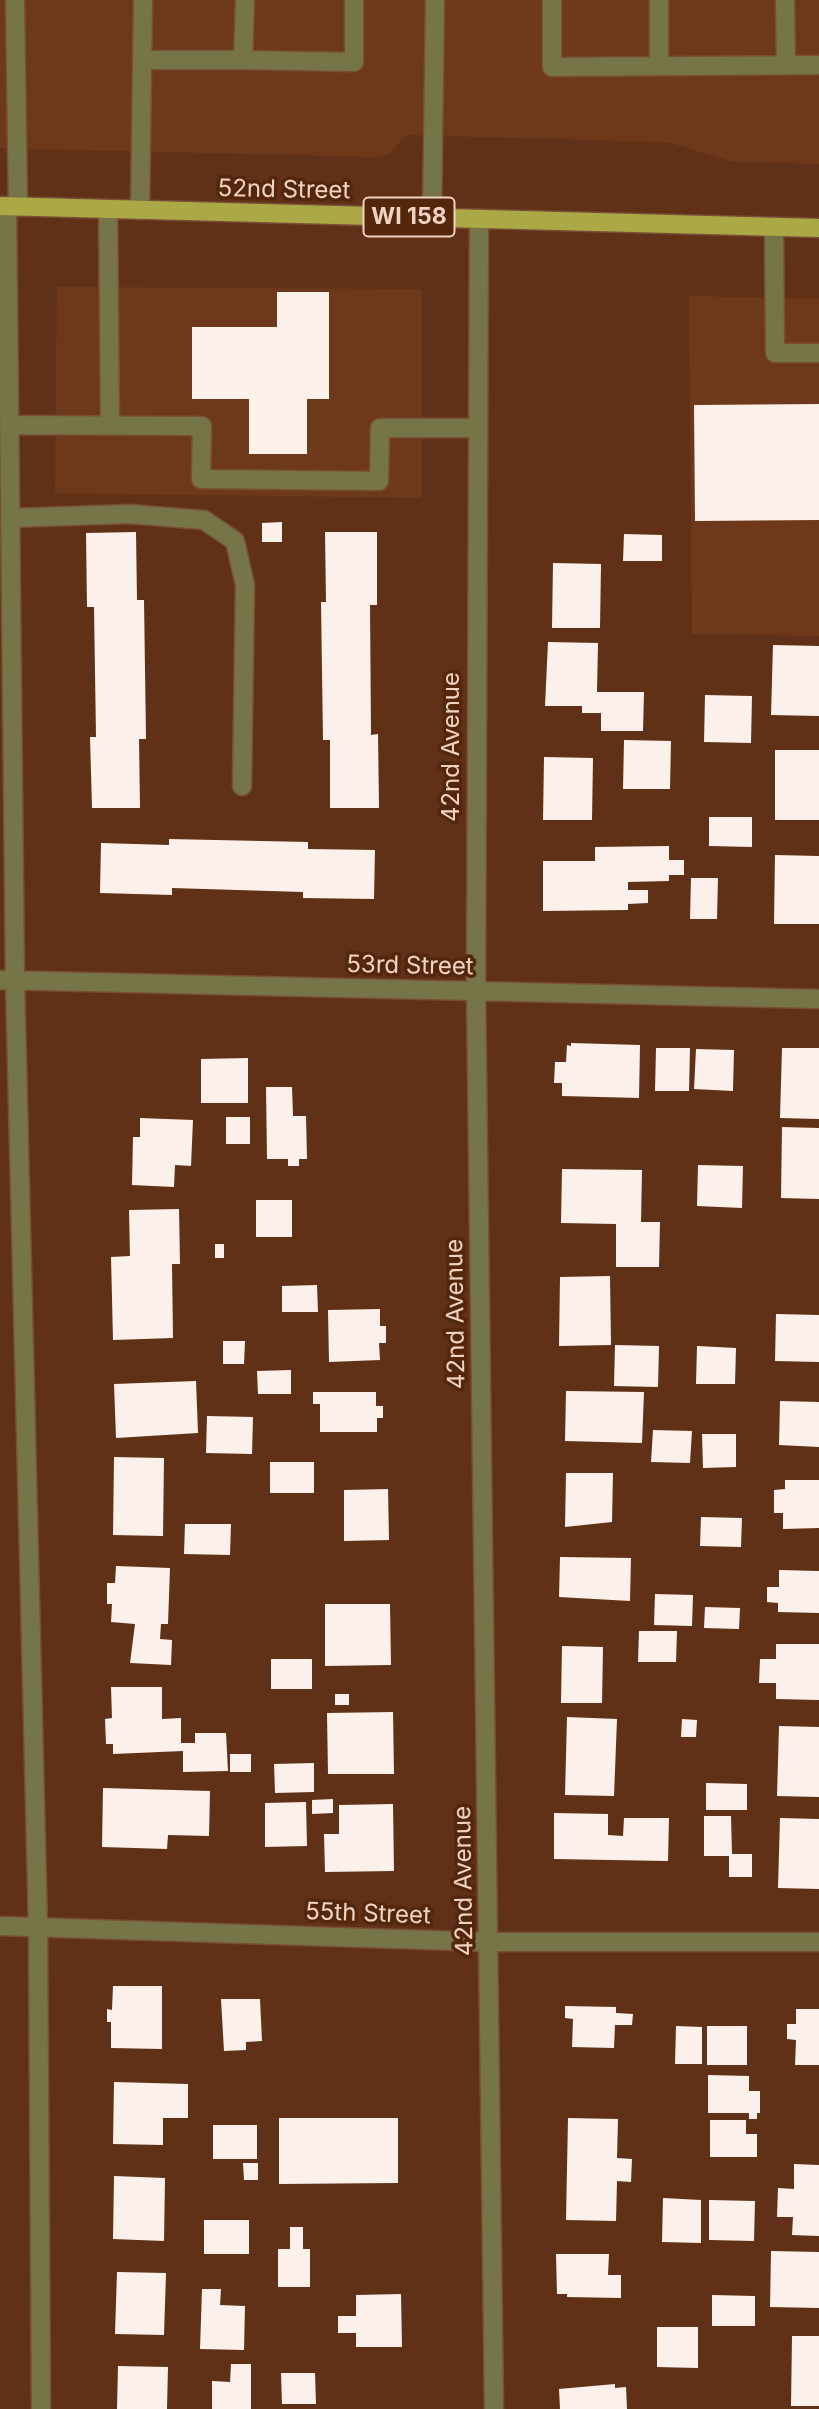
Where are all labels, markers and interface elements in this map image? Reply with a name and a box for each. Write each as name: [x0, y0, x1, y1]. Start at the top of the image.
street label: 52nd Street: [217, 174, 351, 206]
road number: WI 158: [364, 198, 454, 236]
street label: 42nd Avenue: [438, 672, 466, 822]
street label: 53rd Street: [346, 950, 474, 982]
street label: 42nd Avenue: [440, 1239, 472, 1389]
street label: 42nd Avenue: [448, 1806, 480, 1956]
street label: 55th Street: [305, 1897, 431, 1931]

